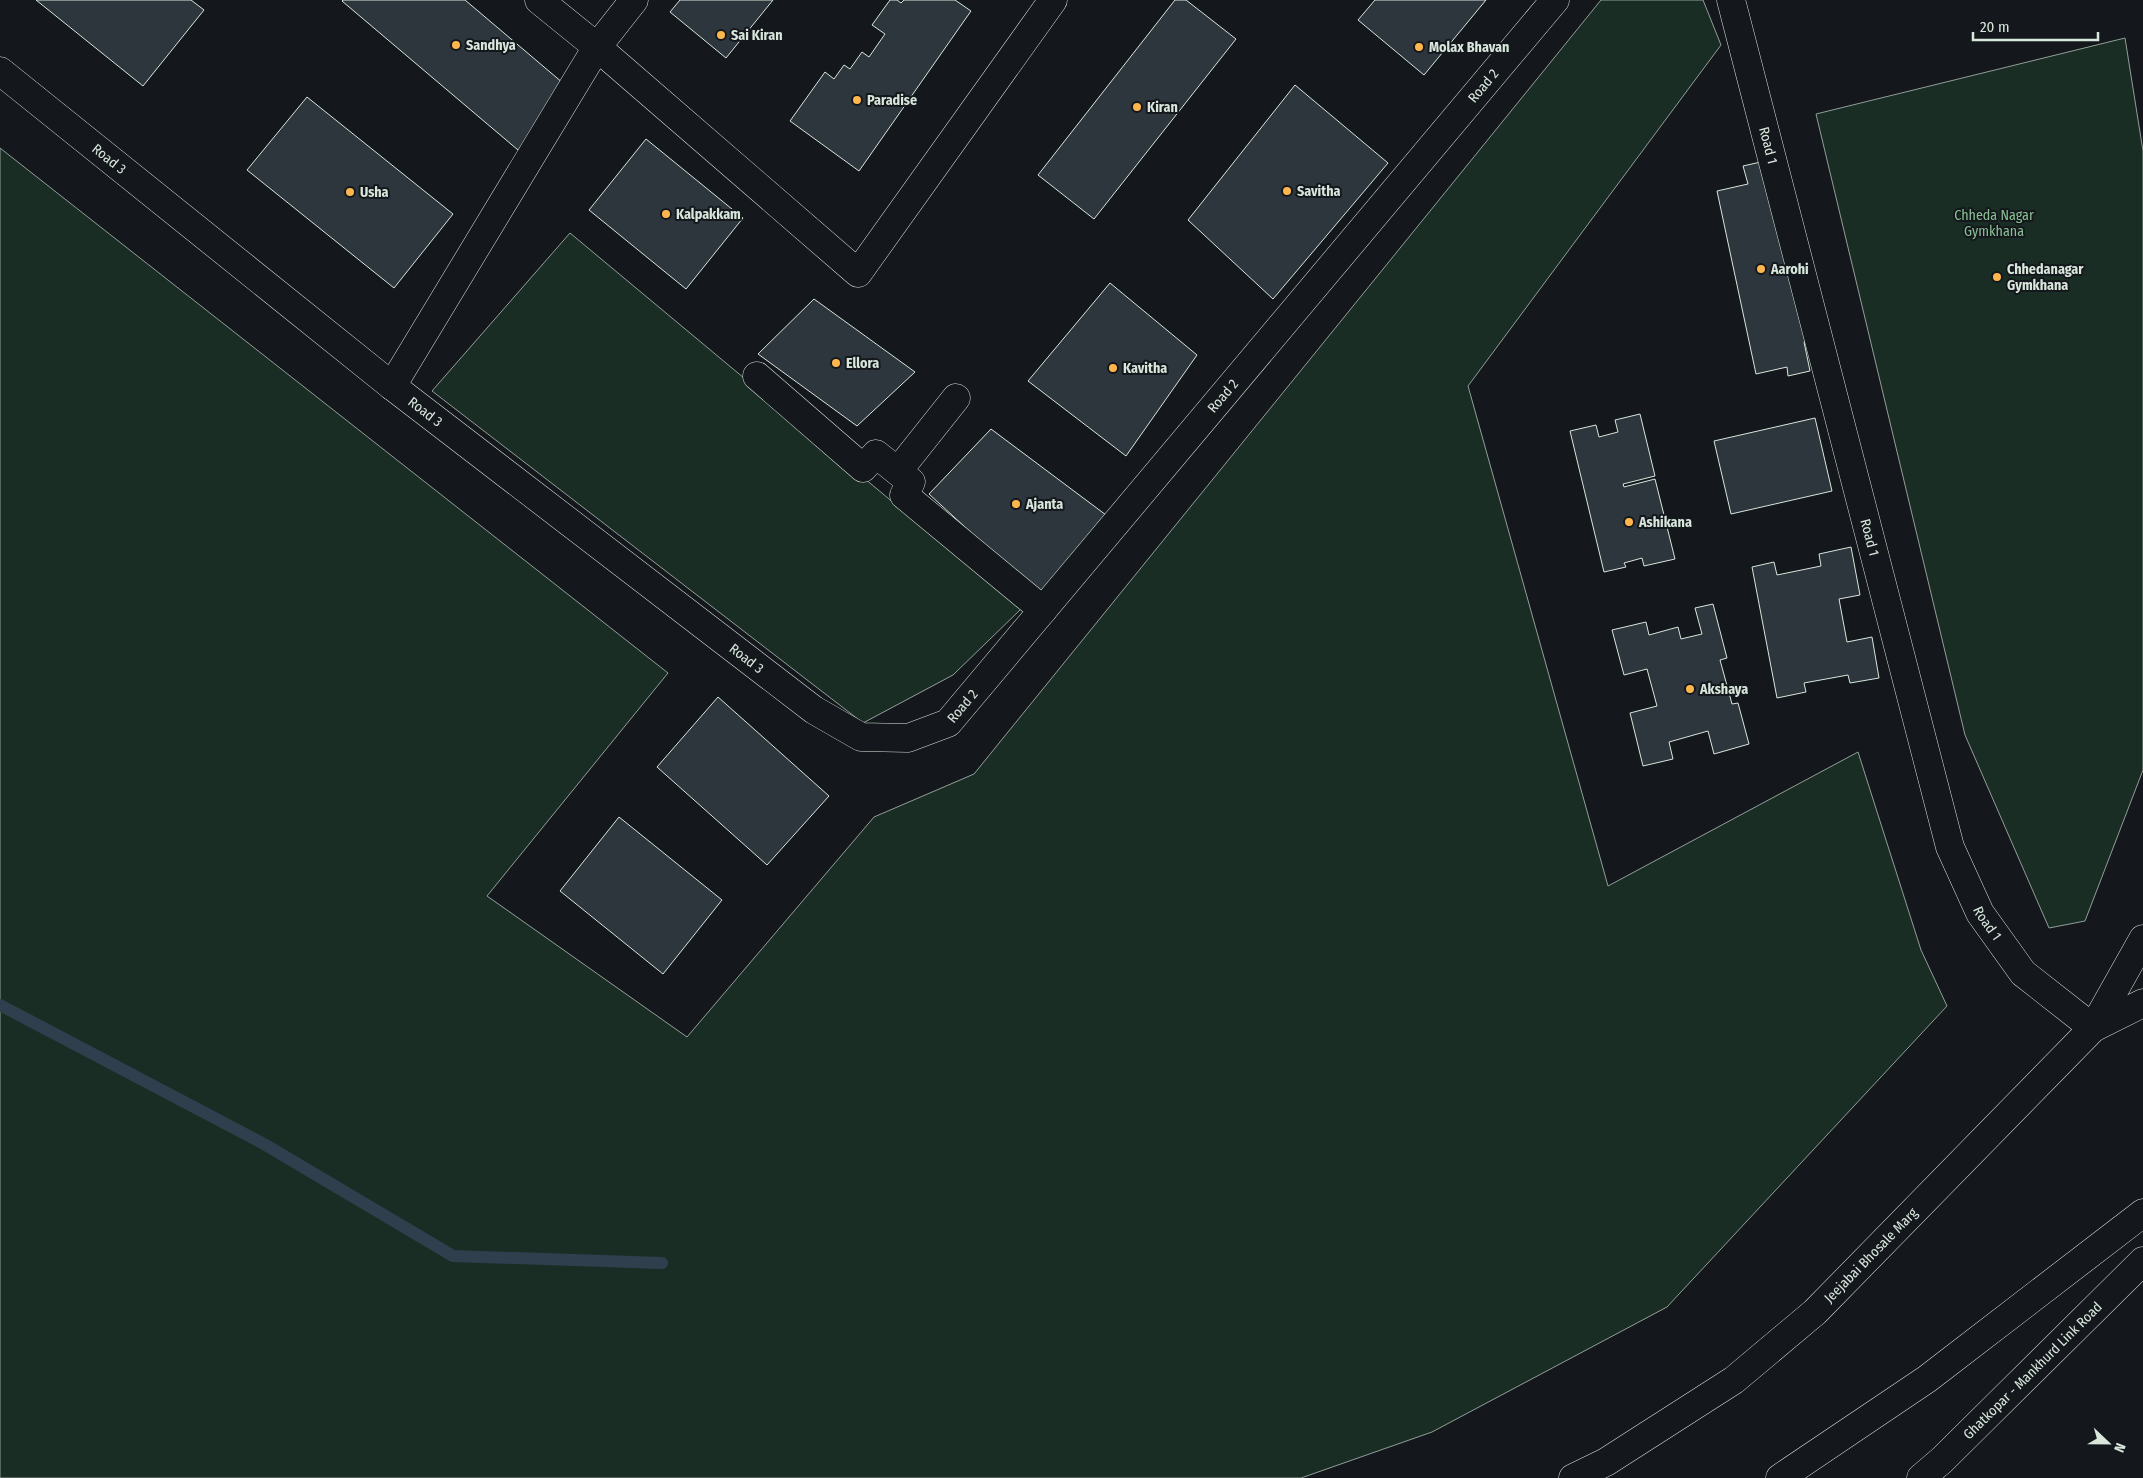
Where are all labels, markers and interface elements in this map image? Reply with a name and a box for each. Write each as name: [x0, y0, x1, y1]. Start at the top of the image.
scale bar: [1973, 10, 2098, 42]
text: 20 m: [1980, 18, 2010, 36]
place label: Sai Kiran: [731, 27, 783, 44]
marker: Sai Kiran: [715, 29, 727, 41]
place label: Sandhya: [466, 37, 516, 54]
marker: Sandhya: [450, 39, 462, 51]
place label: Molax Bhavan: [1429, 39, 1509, 56]
marker: Molax Bhavan: [1413, 41, 1425, 53]
street label: Road 2: [1464, 65, 1502, 106]
place label: Paradise: [867, 92, 917, 109]
marker: Paradise: [851, 94, 863, 106]
place label: Kiran: [1147, 99, 1178, 116]
marker: Kiran: [1131, 101, 1143, 113]
street label: Road 1: [1756, 125, 1782, 166]
street label: Road 3: [89, 140, 130, 177]
place label: Savitha: [1297, 183, 1340, 200]
place label: Usha: [360, 184, 389, 201]
marker: Savitha: [1281, 185, 1293, 197]
marker: Usha: [344, 186, 356, 198]
place label: Kalpakkam: [676, 206, 741, 223]
park label: Chheda Nagar Gymkhana: [1954, 207, 2034, 240]
marker: Kalpakkam: [660, 208, 672, 220]
place label: Aarohi: [1770, 261, 1809, 278]
place label: Chhedanagar Gymkhana: [2007, 261, 2084, 294]
marker: Aarohi: [1755, 263, 1767, 275]
marker: Chhedanagar Gymkhana: [1991, 271, 2003, 283]
place label: Ellora: [846, 355, 879, 372]
marker: Ellora: [830, 357, 842, 369]
place label: Kavitha: [1123, 360, 1167, 377]
marker: Kavitha: [1107, 362, 1119, 374]
street label: Road 2: [1204, 376, 1242, 416]
street label: Road 3: [405, 393, 446, 430]
place label: Ajanta: [1025, 496, 1063, 513]
marker: Ajanta: [1010, 498, 1022, 510]
place label: Ashikana: [1638, 514, 1692, 531]
marker: Ashikana: [1623, 516, 1635, 528]
street label: Road 1: [1857, 517, 1883, 558]
street label: Road 3: [726, 640, 767, 677]
place label: Akshaya: [1699, 681, 1748, 698]
marker: Akshaya: [1684, 683, 1696, 695]
street label: Road 2: [943, 686, 981, 726]
street label: Road 1: [1970, 904, 2005, 944]
street label: Jeejabai Bhosale Marg: [1820, 1204, 1921, 1306]
street label: Ghatkopar - Mankhurd Link Road: [1960, 1298, 2105, 1443]
north arrow: [2083, 1418, 2133, 1468]
text: N: [2110, 1441, 2129, 1455]

